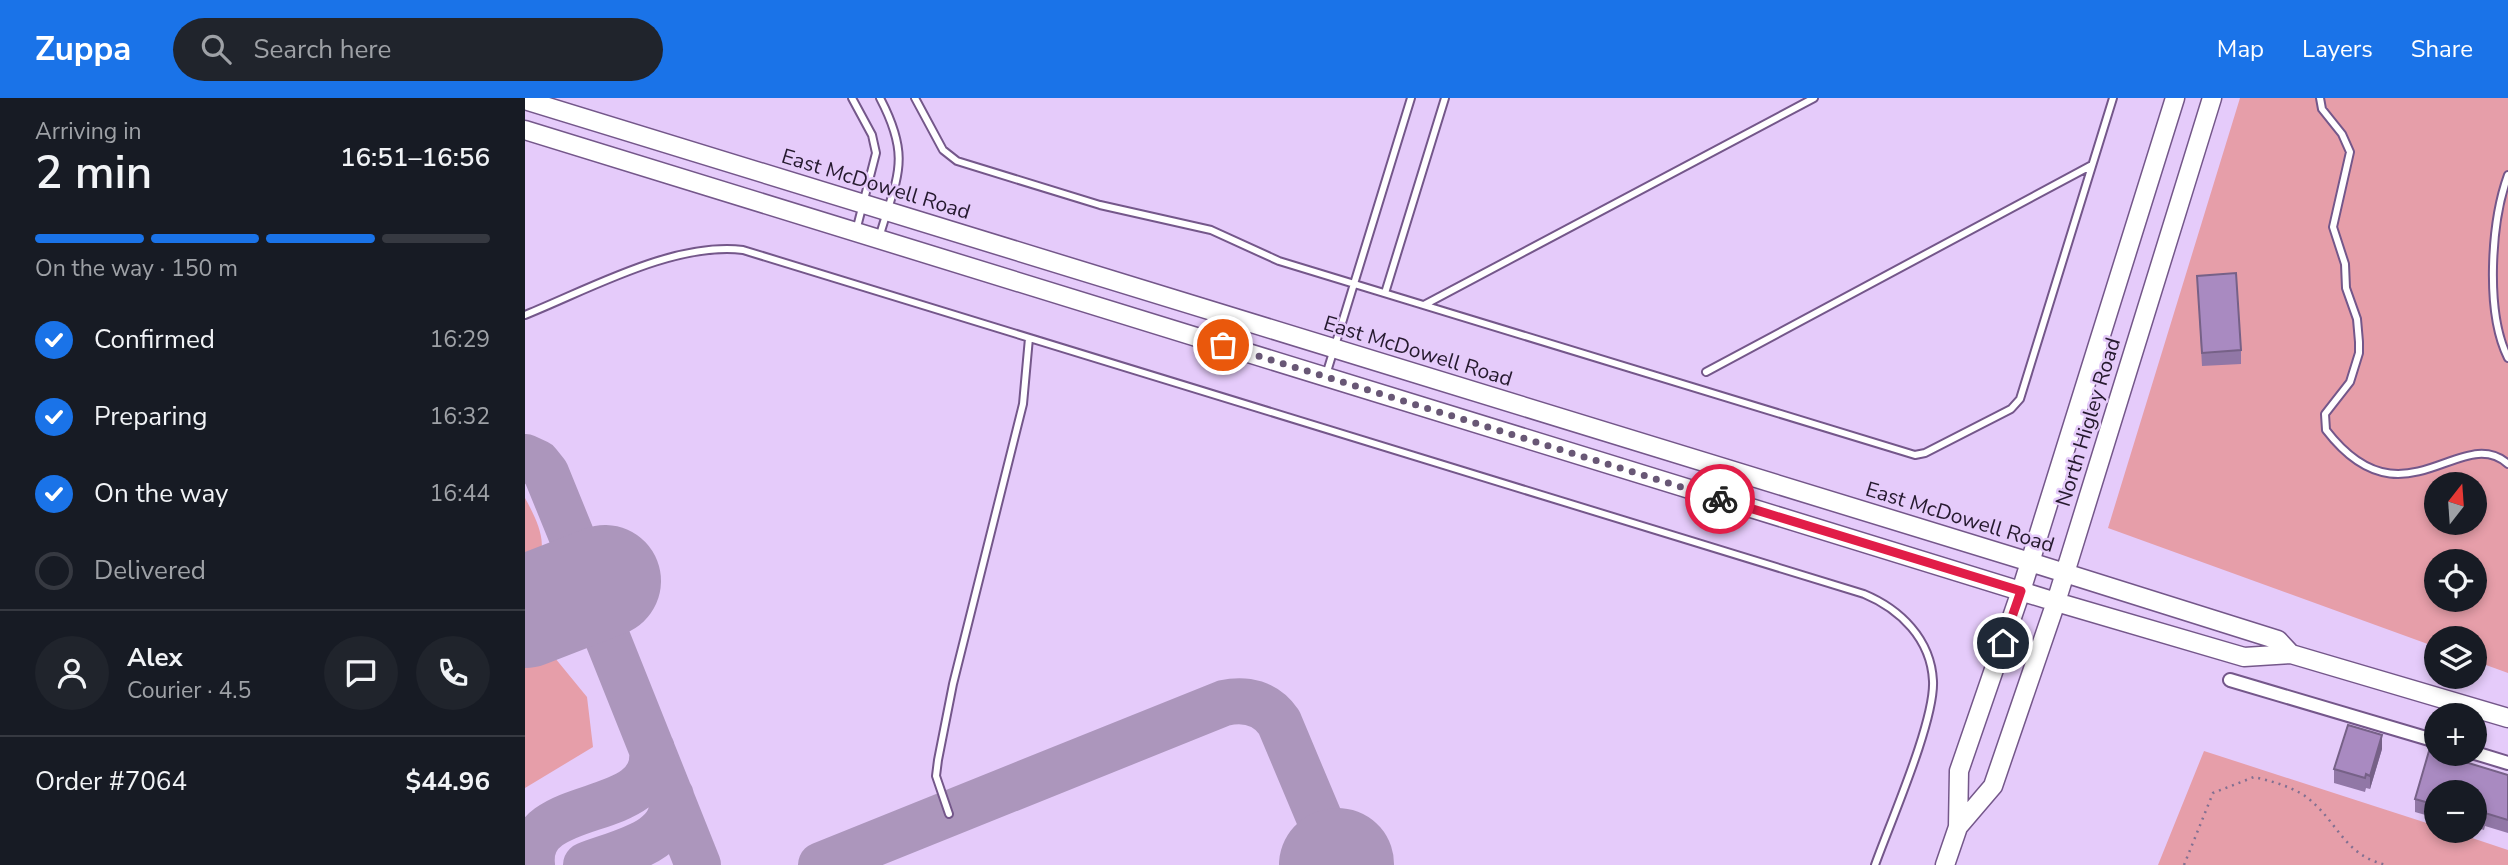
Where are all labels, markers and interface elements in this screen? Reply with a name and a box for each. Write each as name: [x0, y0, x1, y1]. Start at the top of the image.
search box: [173, 18, 663, 81]
text: Zuppa: [35, 27, 131, 72]
icon: search: [197, 30, 235, 68]
text: Search here: [253, 32, 391, 67]
text: Map: [2217, 33, 2264, 65]
text: Layers: [2302, 33, 2373, 65]
text: Share: [2411, 33, 2473, 65]
text: Arriving in: [35, 116, 142, 147]
text: 16:51–16:56: [340, 140, 490, 175]
text: 2 min: [35, 141, 152, 204]
street label: East McDowell Road: [778, 142, 974, 226]
text: On the way · 150 m: [35, 253, 238, 284]
street label: East McDowell Road: [1320, 309, 1516, 393]
pin: [1193, 315, 1253, 375]
icon: check: [35, 321, 73, 359]
text: Confirmed: [94, 322, 215, 357]
text: 16:29: [430, 324, 490, 355]
icon: bag: [1204, 326, 1242, 364]
street label: North Higley Road: [2049, 334, 2127, 510]
icon: check: [35, 398, 73, 436]
text: Preparing: [94, 399, 207, 434]
text: 16:32: [430, 401, 490, 432]
courier: [1685, 464, 1755, 534]
north arrow: [2424, 472, 2487, 536]
map controls: [2424, 472, 2487, 843]
icon: check: [35, 475, 73, 513]
street label: East McDowell Road: [1862, 475, 2058, 559]
text: On the way: [94, 476, 228, 511]
text: 16:44: [430, 478, 490, 509]
icon: bike: [1701, 480, 1739, 518]
button: locate: [2424, 549, 2487, 612]
text: Delivered: [94, 553, 206, 588]
pin: [1973, 613, 2033, 673]
icon: home: [1984, 624, 2022, 662]
button: layers: [2424, 626, 2487, 689]
button: person: [35, 636, 109, 710]
button: chat: [324, 636, 398, 710]
button: phone: [416, 636, 490, 710]
text: Alex: [127, 640, 183, 675]
text: Courier · 4.5: [127, 675, 251, 706]
button: +: [2424, 703, 2487, 766]
text: Order #7064: [35, 764, 187, 799]
text: $44.96: [406, 764, 490, 799]
button: −: [2424, 780, 2487, 843]

